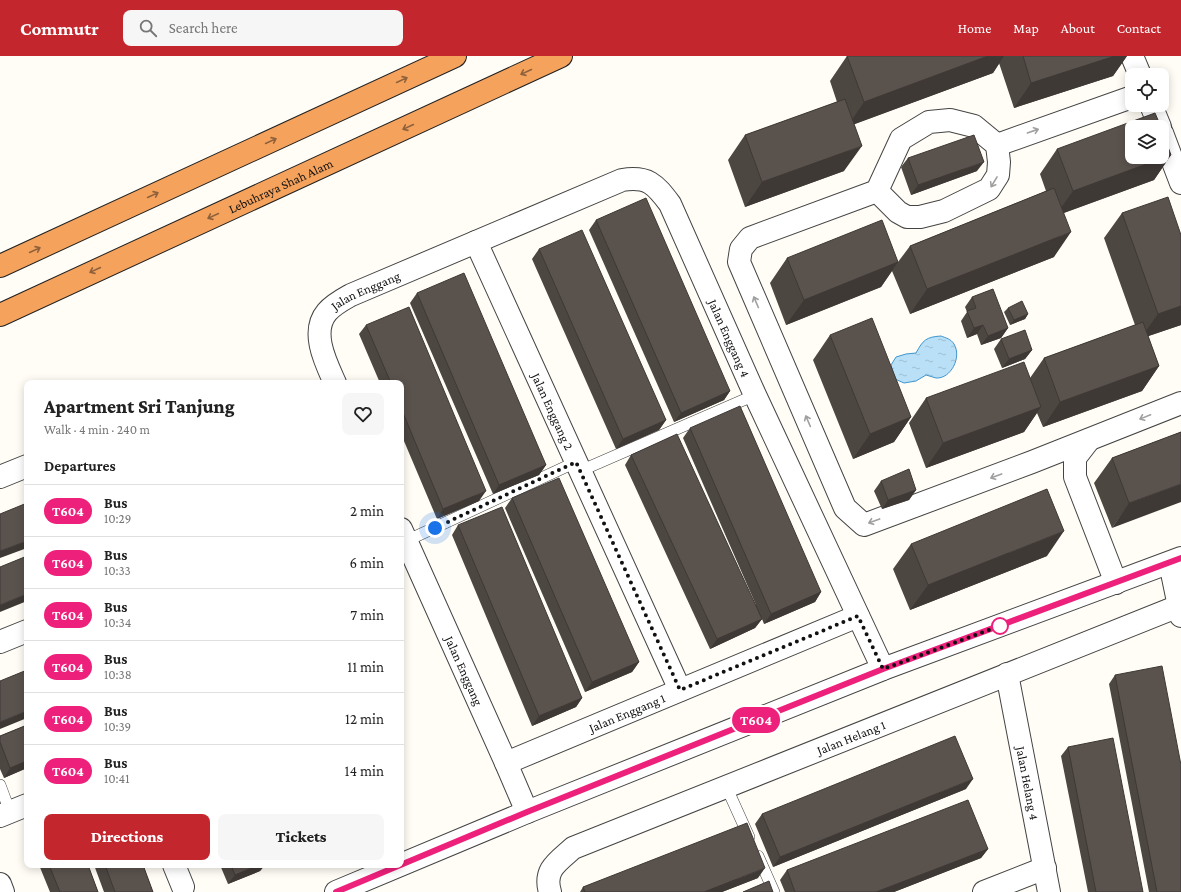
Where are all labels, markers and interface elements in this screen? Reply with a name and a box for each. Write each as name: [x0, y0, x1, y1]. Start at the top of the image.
search box: [123, 10, 403, 46]
icon: search: [137, 17, 159, 39]
text: Commutr: [20, 18, 99, 39]
text: Search here: [169, 20, 238, 36]
text: Home: [958, 20, 991, 36]
text: Map: [1013, 20, 1039, 36]
text: About: [1061, 20, 1095, 36]
text: Contact: [1117, 20, 1161, 36]
map controls: [1125, 68, 1169, 164]
button: locate: [1125, 68, 1169, 112]
one-way arrow: [520, 69, 532, 76]
one-way arrow: [396, 76, 408, 83]
button: layers: [1125, 120, 1169, 164]
one-way arrow: [402, 124, 414, 131]
one-way arrow: [1027, 127, 1040, 134]
one-way arrow: [265, 137, 277, 144]
street label: Lebuhraya Shah Alam: [226, 155, 336, 216]
one-way arrow: [989, 176, 997, 188]
one-way arrow: [147, 191, 159, 198]
one-way arrow: [208, 213, 220, 220]
one-way arrow: [29, 246, 41, 253]
one-way arrow: [90, 267, 102, 274]
street label: Jalan Enggang: [327, 268, 403, 314]
street label: Jalan Enggang 4: [705, 296, 753, 380]
one-way arrow: [752, 296, 760, 308]
street label: Jalan Enggang 2: [528, 370, 577, 452]
button: heart: [342, 393, 384, 435]
text: Apartment Sri Tanjung: [44, 396, 235, 417]
one-way arrow: [1139, 414, 1151, 422]
one-way arrow: [804, 416, 811, 428]
text: Walk · 4 min · 240 m: [44, 422, 150, 437]
text: Departures: [44, 458, 116, 474]
one-way arrow: [990, 472, 1002, 480]
text: Bus: [104, 495, 127, 511]
text: T604: [52, 503, 84, 519]
text: 2 min: [350, 503, 384, 519]
text: 10:29: [104, 511, 131, 526]
your location: [425, 518, 445, 538]
one-way arrow: [868, 518, 880, 526]
text: Bus: [104, 547, 127, 563]
text: T604: [52, 555, 84, 571]
text: 6 min: [350, 555, 384, 571]
text: 10:33: [104, 563, 131, 578]
text: Bus: [104, 599, 127, 615]
text: T604: [52, 607, 84, 623]
text: 7 min: [350, 607, 384, 623]
text: 10:34: [104, 615, 131, 630]
unlabelled marker: [991, 617, 1009, 635]
street label: Jalan Enggang: [441, 633, 486, 708]
text: Bus: [104, 651, 127, 667]
text: T604: [52, 659, 84, 675]
text: 11 min: [347, 659, 384, 675]
text: 10:38: [104, 667, 132, 682]
street label: Jalan Enggang 1: [586, 690, 668, 736]
text: Bus: [104, 703, 127, 719]
line badge: T604: [728, 707, 784, 733]
text: T604: [52, 711, 84, 727]
text: 12 min: [345, 711, 384, 727]
text: T604: [740, 712, 772, 728]
street label: Jalan Helang 1: [814, 717, 888, 758]
text: 10:39: [104, 719, 131, 734]
street label: Jalan Helang 4: [1013, 744, 1042, 822]
text: Bus: [104, 755, 127, 771]
text: T604: [52, 763, 84, 779]
text: 14 min: [345, 763, 384, 779]
text: 10:41: [104, 771, 129, 786]
button: Directions: [44, 814, 210, 860]
button: Tickets: [218, 814, 384, 860]

